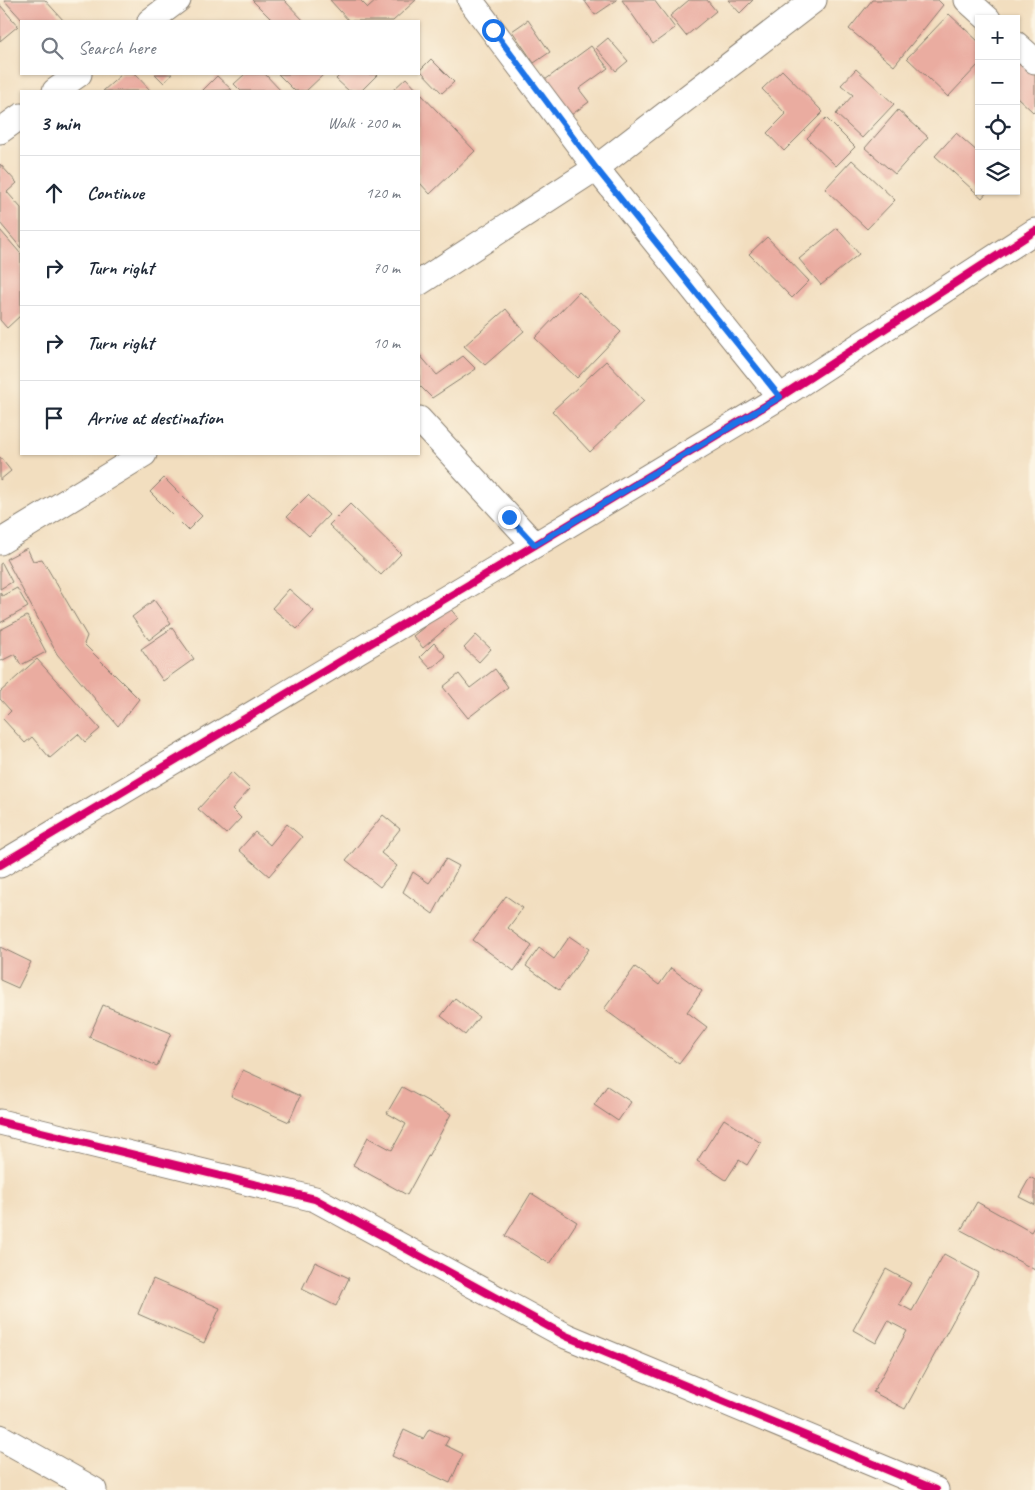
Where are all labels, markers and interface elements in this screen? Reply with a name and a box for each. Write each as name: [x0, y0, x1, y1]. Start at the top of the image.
map controls: [975, 15, 1020, 195]
button: +: [975, 15, 1020, 60]
route start: [482, 19, 505, 42]
search box: [20, 20, 420, 75]
icon: search: [38, 34, 66, 62]
text: Search here: [78, 36, 155, 60]
button: −: [975, 60, 1020, 105]
button: locate: [975, 105, 1020, 150]
text: 3 min: [40, 110, 80, 136]
text: Walk · 200 m: [328, 113, 400, 133]
button: layers: [975, 150, 1020, 195]
icon: ahead: [40, 179, 68, 207]
text: Continue: [87, 181, 144, 205]
text: 120 m: [366, 183, 400, 203]
icon: right: [40, 254, 68, 282]
text: Turn right: [87, 256, 154, 280]
text: 70 m: [373, 258, 400, 278]
icon: right: [40, 329, 68, 357]
text: Turn right: [87, 331, 154, 355]
text: 10 m: [373, 333, 400, 353]
icon: arrive: [40, 404, 68, 432]
text: Arrive at destination: [87, 406, 223, 430]
route end: [498, 506, 521, 529]

